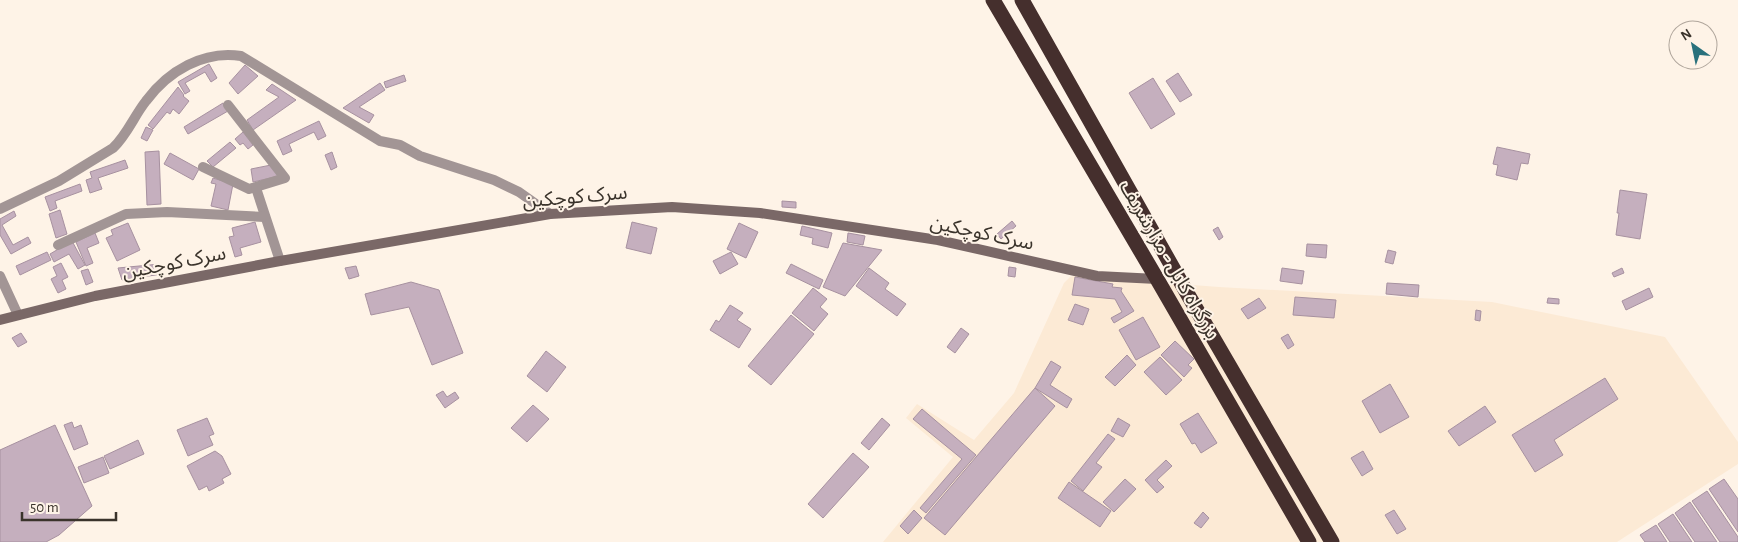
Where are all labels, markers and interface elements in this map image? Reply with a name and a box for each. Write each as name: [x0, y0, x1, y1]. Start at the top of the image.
north arrow: [1668, 20, 1718, 70]
text: N: [1679, 26, 1694, 43]
street label: بزرگراه کابل - مزارشریف: [1115, 177, 1223, 343]
street label: سرک کوچکین: [522, 182, 629, 214]
street label: سرک کوچکین: [928, 212, 1036, 256]
street label: سرک کوچکین: [120, 243, 228, 285]
scale bar: [22, 490, 116, 522]
text: 50 m: [30, 500, 59, 515]

